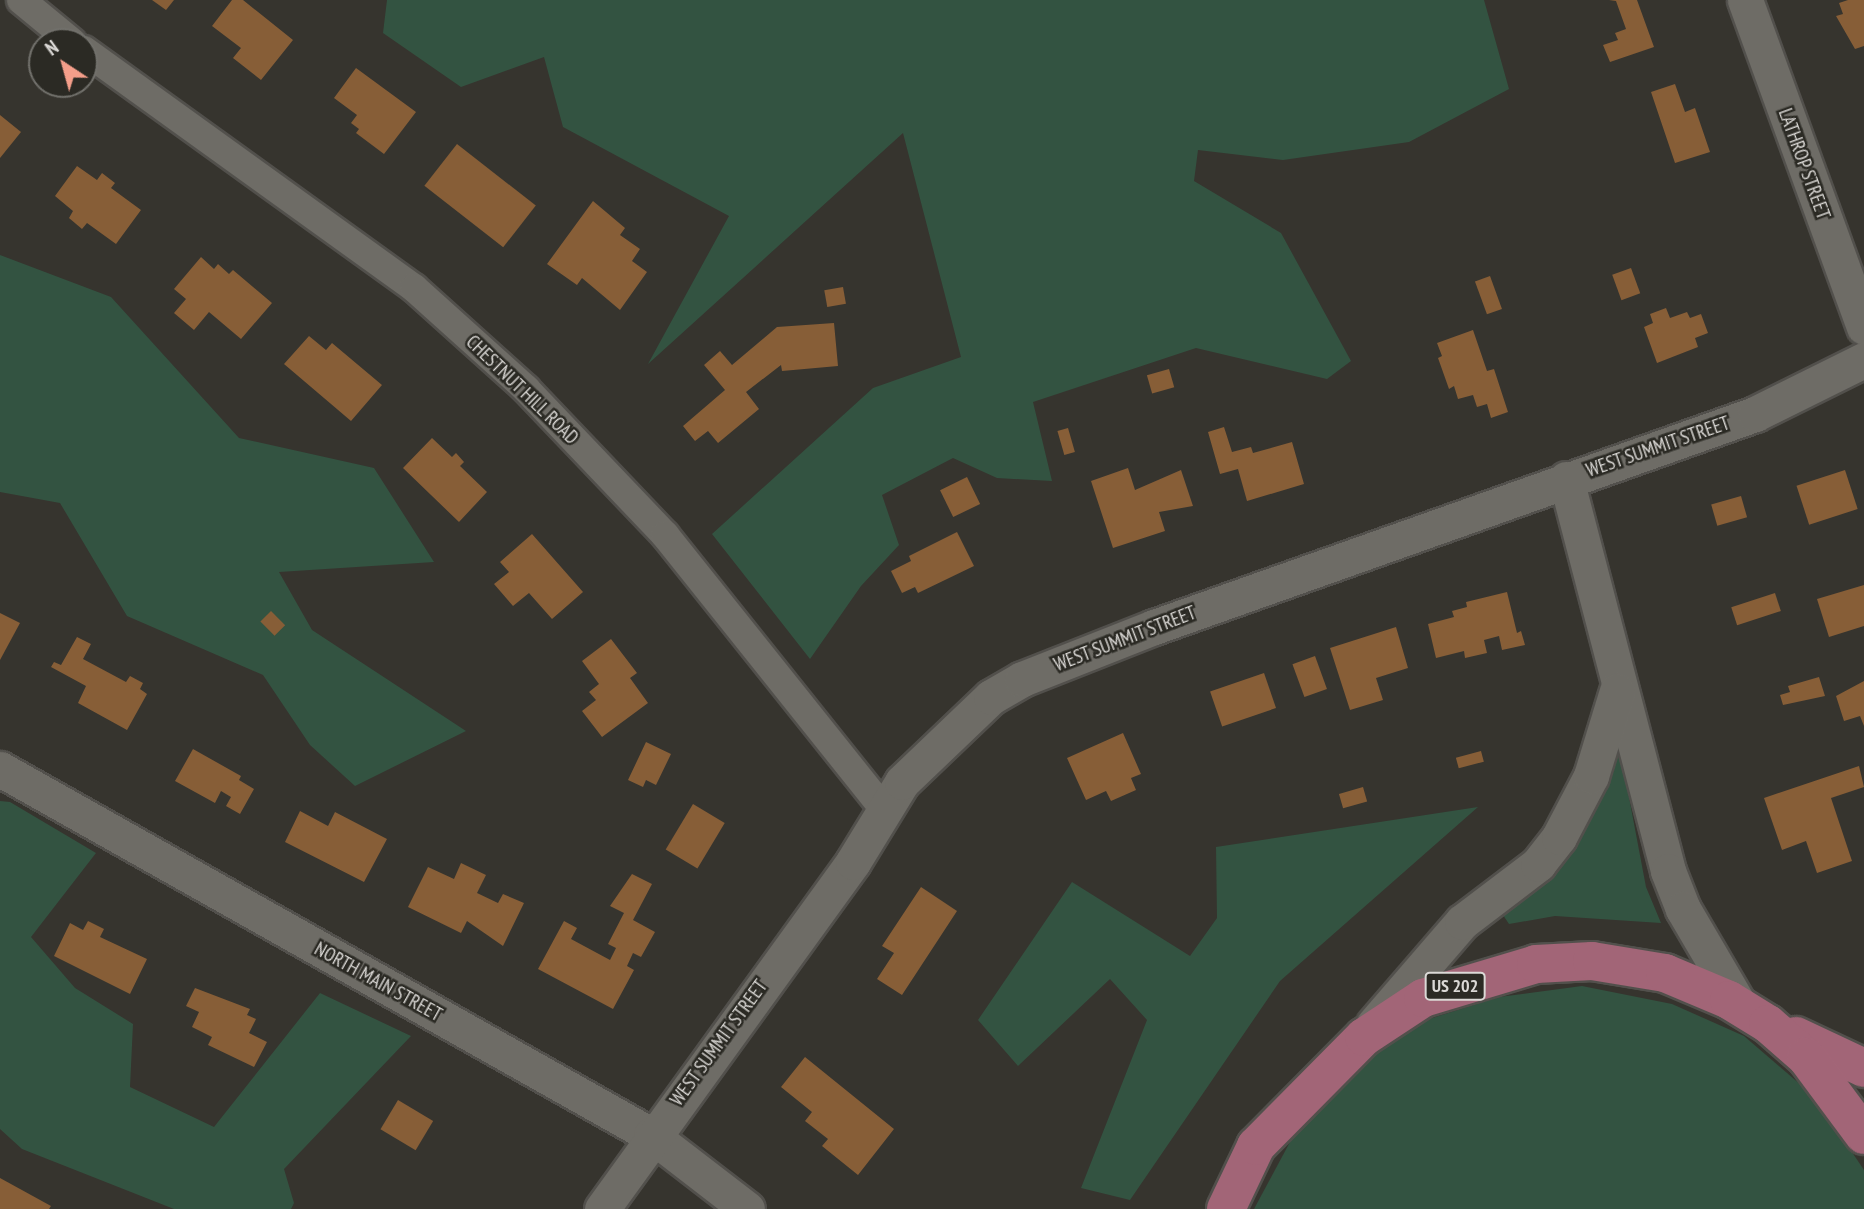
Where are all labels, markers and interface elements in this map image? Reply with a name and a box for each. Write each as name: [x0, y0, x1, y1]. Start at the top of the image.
north arrow: [28, 28, 98, 98]
text: N: [41, 35, 63, 60]
street label: LATHROP STREET: [1773, 105, 1835, 223]
street label: CHESTNUT HILL ROAD: [461, 330, 583, 450]
street label: WEST SUMMIT STREET: [1583, 412, 1733, 482]
street label: WEST SUMMIT STREET: [1050, 601, 1200, 677]
street label: NORTH MAIN STREET: [310, 938, 446, 1026]
road number: US 202: [1424, 972, 1486, 1001]
street label: WEST SUMMIT STREET: [665, 975, 773, 1111]

